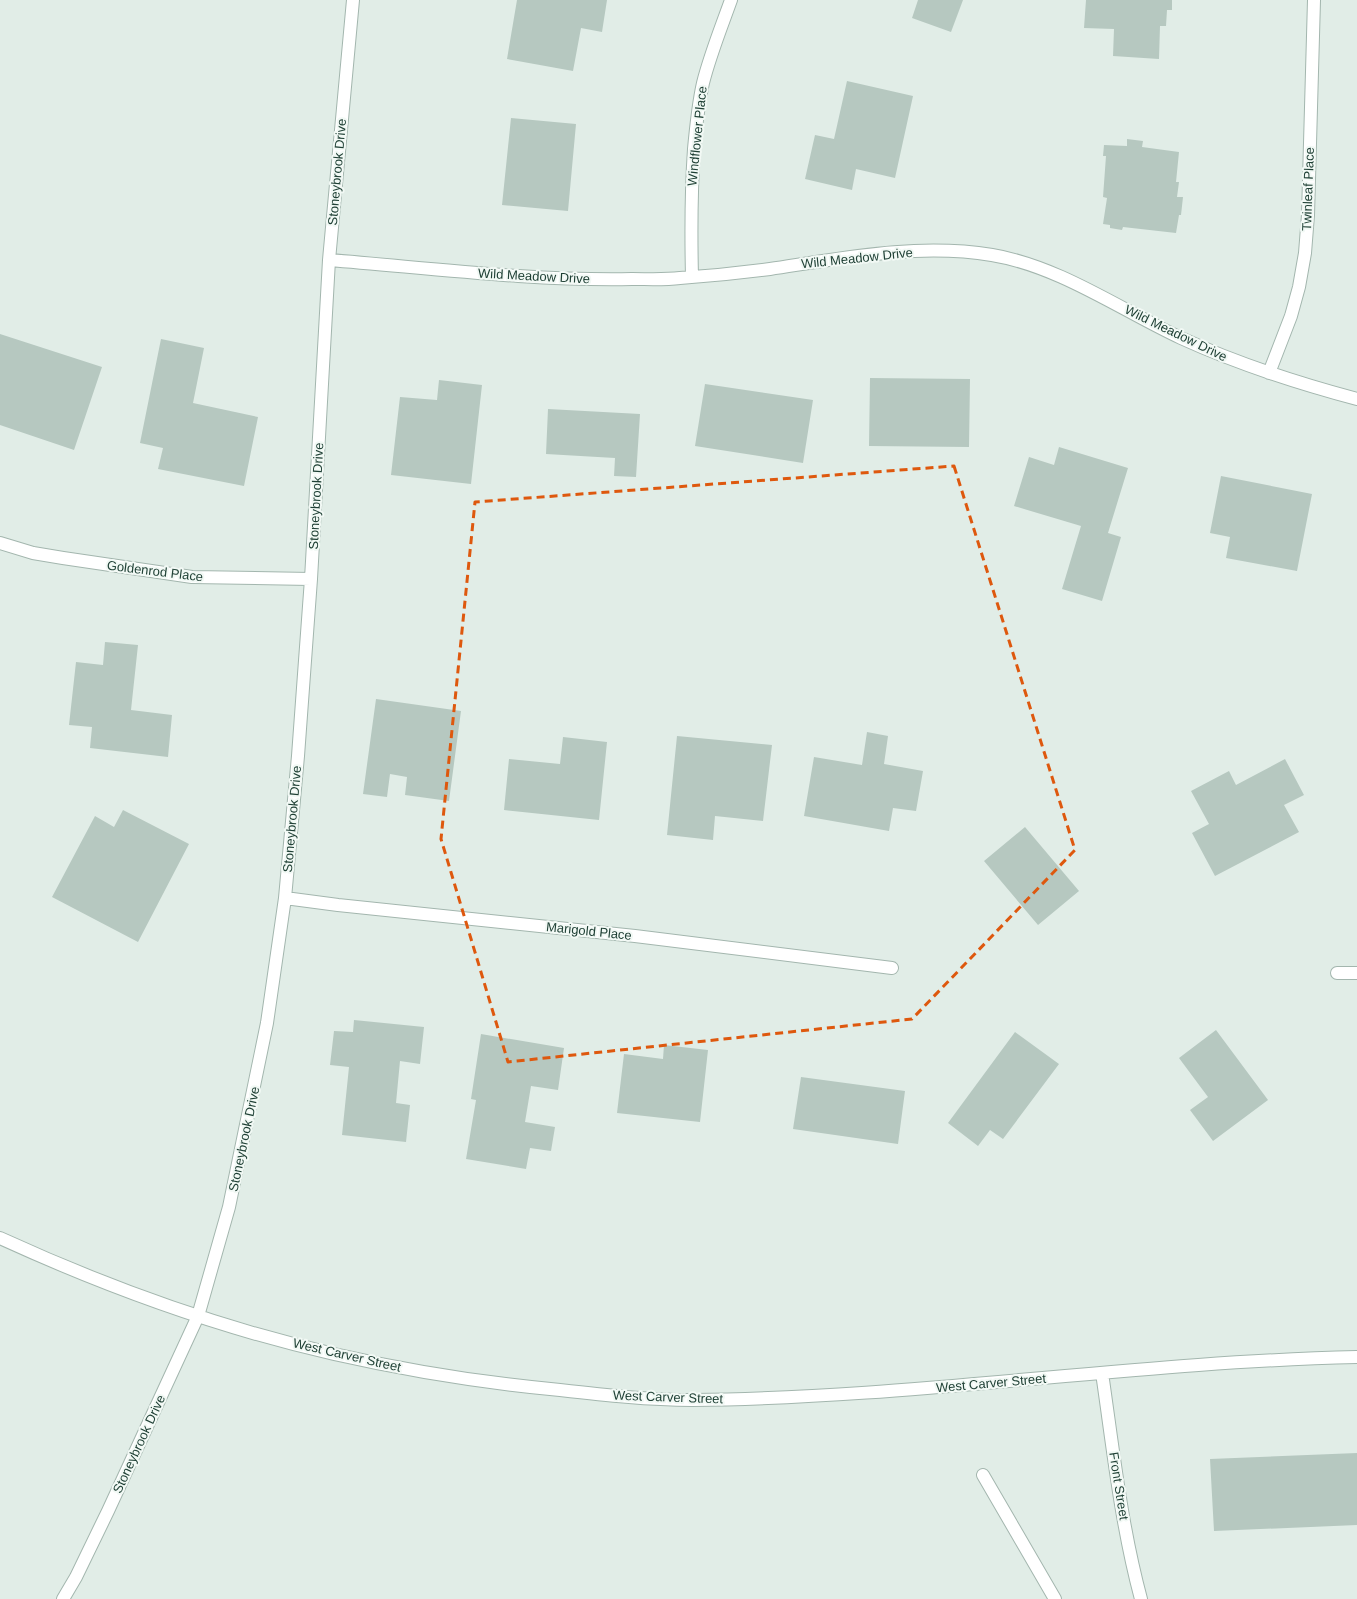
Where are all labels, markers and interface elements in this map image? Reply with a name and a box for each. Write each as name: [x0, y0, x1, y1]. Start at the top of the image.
street label: Windflower Place: [684, 85, 710, 187]
street label: Stoneybrook Drive: [325, 118, 349, 226]
street label: Twinleaf Place: [1299, 147, 1317, 231]
street label: Wild Meadow Drive: [801, 245, 913, 271]
street label: Wild Meadow Drive: [478, 266, 590, 286]
street label: Wild Meadow Drive: [1122, 302, 1230, 364]
street label: Stoneybrook Drive: [306, 442, 326, 550]
street label: Goldenrod Place: [106, 558, 204, 584]
street label: Stoneybrook Drive: [280, 765, 304, 873]
street label: Marigold Place: [545, 919, 633, 943]
street label: Stoneybrook Drive: [226, 1085, 262, 1193]
street label: West Carver Street: [292, 1335, 403, 1375]
street label: West Carver Street: [935, 1371, 1047, 1395]
street label: West Carver Street: [613, 1388, 724, 1406]
street label: Stoneybrook Drive: [110, 1392, 168, 1496]
street label: Front Street: [1106, 1451, 1132, 1521]

